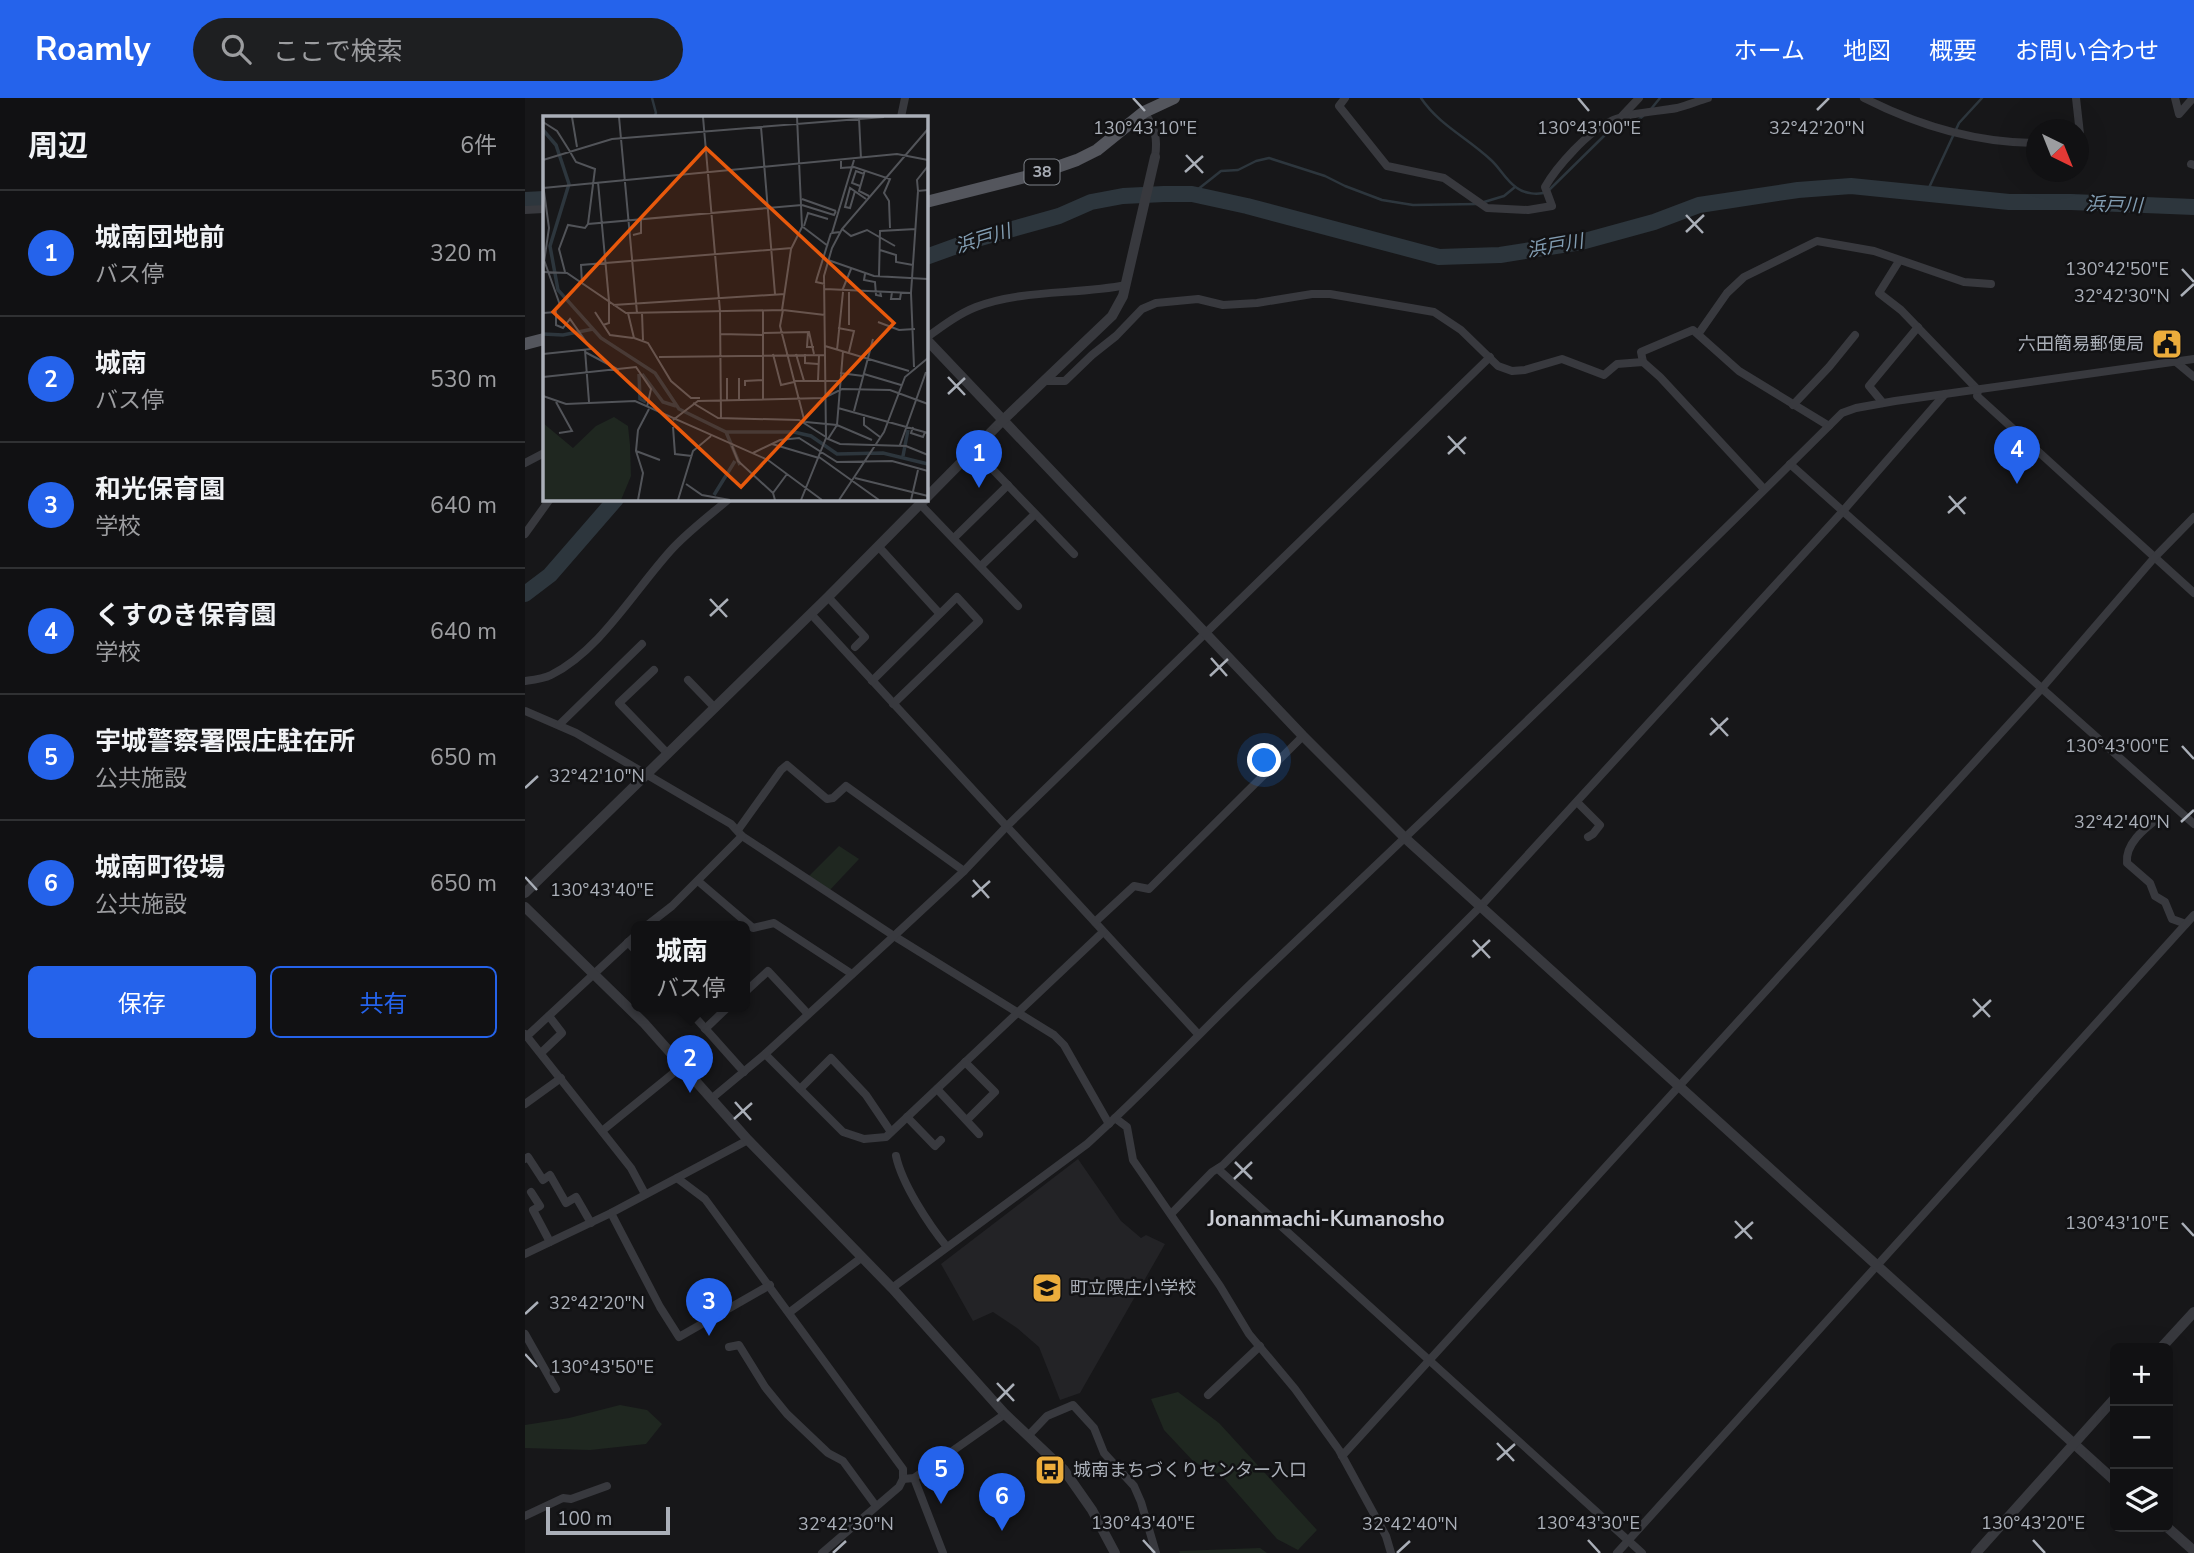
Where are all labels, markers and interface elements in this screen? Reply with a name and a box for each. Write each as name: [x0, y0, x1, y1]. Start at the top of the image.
search box: [193, 18, 683, 81]
text: Roamly: [35, 27, 151, 72]
icon: search: [217, 30, 255, 68]
text: ここで検索: [273, 34, 403, 69]
text: ホーム: [1734, 35, 1805, 67]
text: 地図: [1843, 35, 1891, 67]
text: 概要: [1929, 35, 1977, 67]
text: お問い合わせ: [2015, 35, 2159, 67]
inset map: [543, 116, 927, 500]
text: 130°43'10"E: [1093, 116, 1197, 140]
text: 130°43'00"E: [1537, 116, 1641, 140]
text: 32°42'20"N: [1769, 116, 1865, 140]
north arrow: [2026, 119, 2089, 182]
text: 周辺: [28, 126, 88, 167]
text: 6件: [460, 130, 497, 161]
road number: 38: [1025, 159, 1059, 184]
water label: 浜戸川: [2085, 191, 2145, 219]
water label: 浜戸川: [952, 218, 1016, 260]
text: 城南団地前: [95, 220, 225, 255]
water label: 浜戸川: [1525, 228, 1587, 264]
text: 1: [44, 238, 58, 269]
text: 320 m: [430, 238, 497, 269]
text: 130°42'50"E: [2065, 257, 2169, 281]
text: バス停: [95, 259, 164, 290]
text: 32°42'30"N: [2074, 284, 2170, 308]
public building icon: 六田簡易郵便局: [2150, 327, 2184, 361]
place label: 六田簡易郵便局: [2018, 332, 2144, 356]
text: 城南: [95, 346, 147, 381]
text: 2: [44, 364, 58, 395]
text: 530 m: [430, 364, 497, 395]
text: バス停: [95, 385, 164, 416]
pin: 4: [1994, 426, 2040, 484]
pin: 1: [956, 430, 1002, 488]
text: 和光保育園: [95, 472, 225, 507]
text: 3: [44, 490, 58, 521]
text: 640 m: [430, 490, 497, 521]
text: 学校: [95, 511, 141, 542]
text: くすのき保育園: [95, 598, 276, 633]
text: 4: [44, 616, 58, 647]
text: 640 m: [430, 616, 497, 647]
text: 学校: [95, 637, 141, 668]
text: 宇城警察署隈庄駐在所: [95, 724, 355, 759]
text: 130°43'00"E: [2065, 734, 2169, 758]
text: 5: [44, 742, 58, 773]
text: 650 m: [430, 742, 497, 773]
your location: [1247, 743, 1281, 777]
text: 公共施設: [95, 763, 187, 794]
text: 32°42'10"N: [549, 764, 645, 788]
text: 32°42'40"N: [2074, 810, 2170, 834]
text: 城南町役場: [95, 850, 225, 885]
text: 6: [44, 868, 58, 899]
text: 650 m: [430, 868, 497, 899]
text: 130°43'40"E: [550, 878, 654, 902]
text: 公共施設: [95, 889, 187, 920]
popup: [631, 921, 750, 1012]
text: 城南: [656, 934, 708, 969]
button: 保存: [28, 966, 256, 1038]
button: 共有: [270, 966, 497, 1038]
text: バス停: [656, 973, 725, 1004]
pin: 2: [667, 1035, 713, 1093]
district label: Jonanmachi-Kumanosho: [1207, 1205, 1444, 1233]
text: 130°43'10"E: [2065, 1211, 2169, 1235]
school or university icon: 町立隈庄小学校: [1030, 1271, 1064, 1305]
place label: 町立隈庄小学校: [1070, 1276, 1196, 1300]
pin: 3: [686, 1278, 732, 1336]
text: 32°42'20"N: [549, 1291, 645, 1315]
map controls: [2110, 1343, 2173, 1532]
button: +: [2110, 1343, 2173, 1406]
text: 130°43'50"E: [550, 1355, 654, 1379]
button: −: [2110, 1406, 2173, 1469]
pin: 5: [918, 1446, 964, 1504]
bus stop icon: 城南まちづくりセンター入口: [1033, 1453, 1067, 1487]
place label: 城南まちづくりセンター入口: [1073, 1458, 1307, 1482]
button: layers: [2110, 1469, 2173, 1532]
pin: 6: [979, 1473, 1025, 1531]
scale bar: [546, 1504, 670, 1536]
text: 100 m: [557, 1506, 612, 1532]
text: 130°43'40"E: [1091, 1511, 1195, 1535]
text: 130°43'30"E: [1536, 1511, 1640, 1535]
text: 130°43'20"E: [1981, 1511, 2085, 1535]
text: 32°42'30"N: [798, 1512, 894, 1536]
text: 32°42'40"N: [1362, 1512, 1458, 1536]

